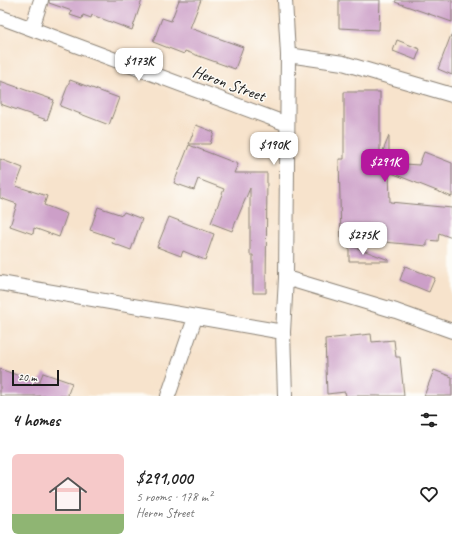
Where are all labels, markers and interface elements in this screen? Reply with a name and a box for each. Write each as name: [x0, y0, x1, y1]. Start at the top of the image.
pin: $173K: [111, 48, 167, 82]
text: $173K: [124, 53, 154, 69]
street label: Heron Street: [190, 61, 270, 107]
pin: $190K: [246, 132, 302, 166]
text: $190K: [259, 137, 289, 153]
pin: $291K: [357, 149, 413, 183]
text: $291K: [370, 154, 400, 170]
pin: $275K: [335, 222, 391, 256]
text: $275K: [348, 227, 378, 243]
scale bar: [12, 368, 59, 387]
text: 20 m: [18, 370, 37, 384]
icon: filters: [418, 409, 440, 431]
text: 4 homes: [12, 410, 60, 431]
text: $291,000: [136, 468, 193, 489]
icon: home: [44, 470, 92, 518]
icon: heart: [418, 483, 440, 505]
text: 5 rooms · 178 m²: [136, 489, 212, 505]
text: Heron Street: [136, 505, 194, 521]

